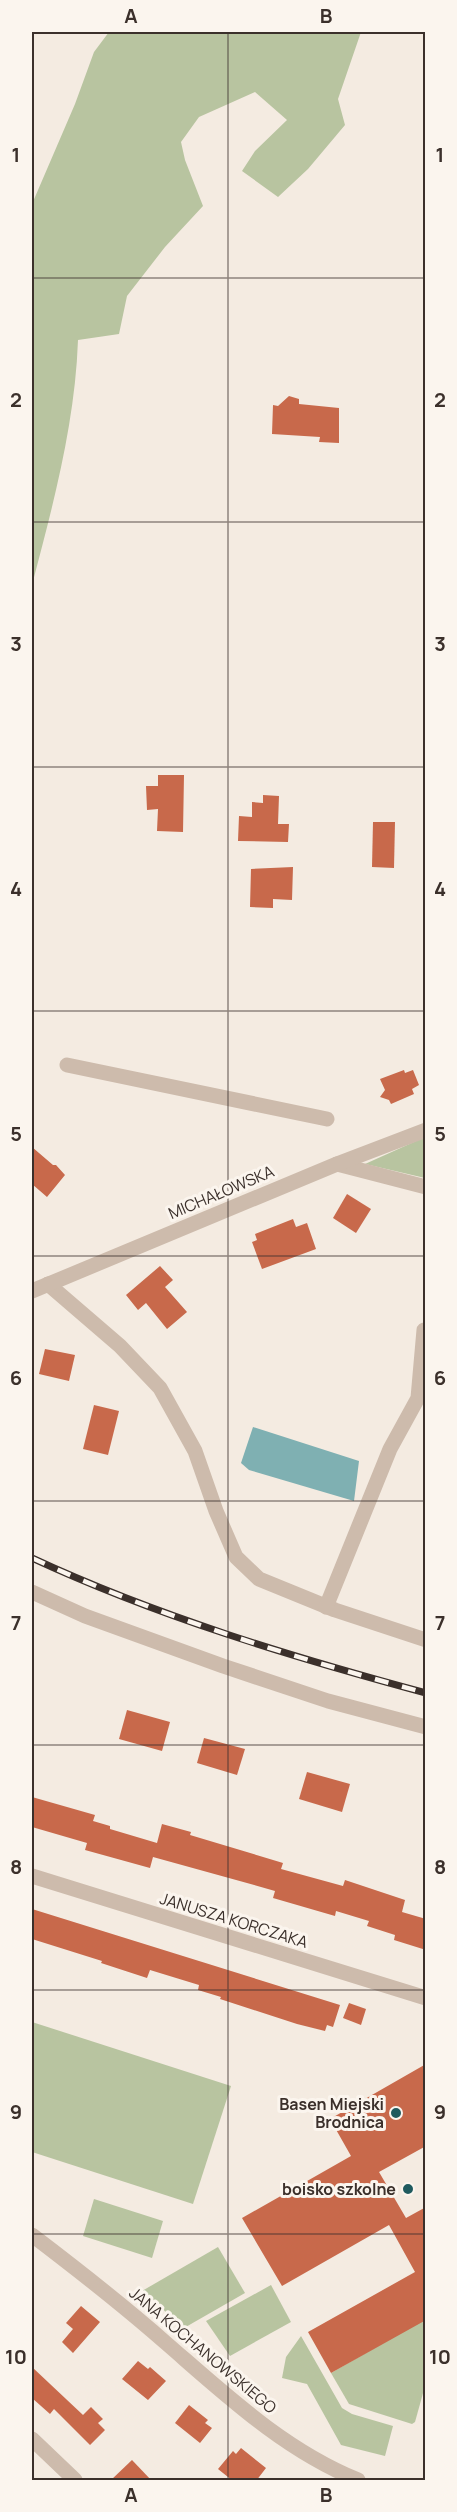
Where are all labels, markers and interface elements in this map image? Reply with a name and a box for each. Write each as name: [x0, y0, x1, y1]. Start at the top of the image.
text: A: [124, 2, 138, 29]
text: B: [320, 2, 333, 29]
text: 1: [12, 141, 20, 168]
text: 1: [436, 141, 444, 168]
text: 2: [10, 386, 22, 413]
text: 2: [434, 386, 446, 413]
text: 3: [10, 630, 22, 657]
text: 3: [434, 630, 446, 657]
text: 4: [10, 875, 22, 902]
text: 4: [434, 875, 446, 902]
text: 5: [10, 1120, 22, 1147]
text: 5: [434, 1120, 446, 1147]
street label: MICHAŁOWSKA: [165, 1160, 277, 1224]
text: 6: [10, 1364, 22, 1391]
text: 6: [434, 1364, 446, 1391]
text: 7: [11, 1609, 21, 1636]
text: 7: [435, 1609, 445, 1636]
text: 8: [10, 1853, 22, 1880]
text: 8: [434, 1853, 446, 1880]
street label: JANUSZA KORCZAKA: [157, 1887, 311, 1953]
place label: Basen Miejski Brodnica: [279, 2093, 384, 2133]
text: 9: [10, 2098, 22, 2125]
text: 9: [434, 2098, 446, 2125]
marker: Basen Miejski Brodnica: [389, 2106, 403, 2120]
place label: boisko szkolne: [282, 2178, 396, 2200]
marker: boisko szkolne: [401, 2182, 415, 2196]
street label: JANA KOCHANOWSKIEGO: [125, 2282, 282, 2418]
text: 10: [5, 2343, 27, 2370]
text: 10: [429, 2343, 451, 2370]
text: A: [124, 2481, 138, 2508]
text: B: [320, 2481, 333, 2508]

